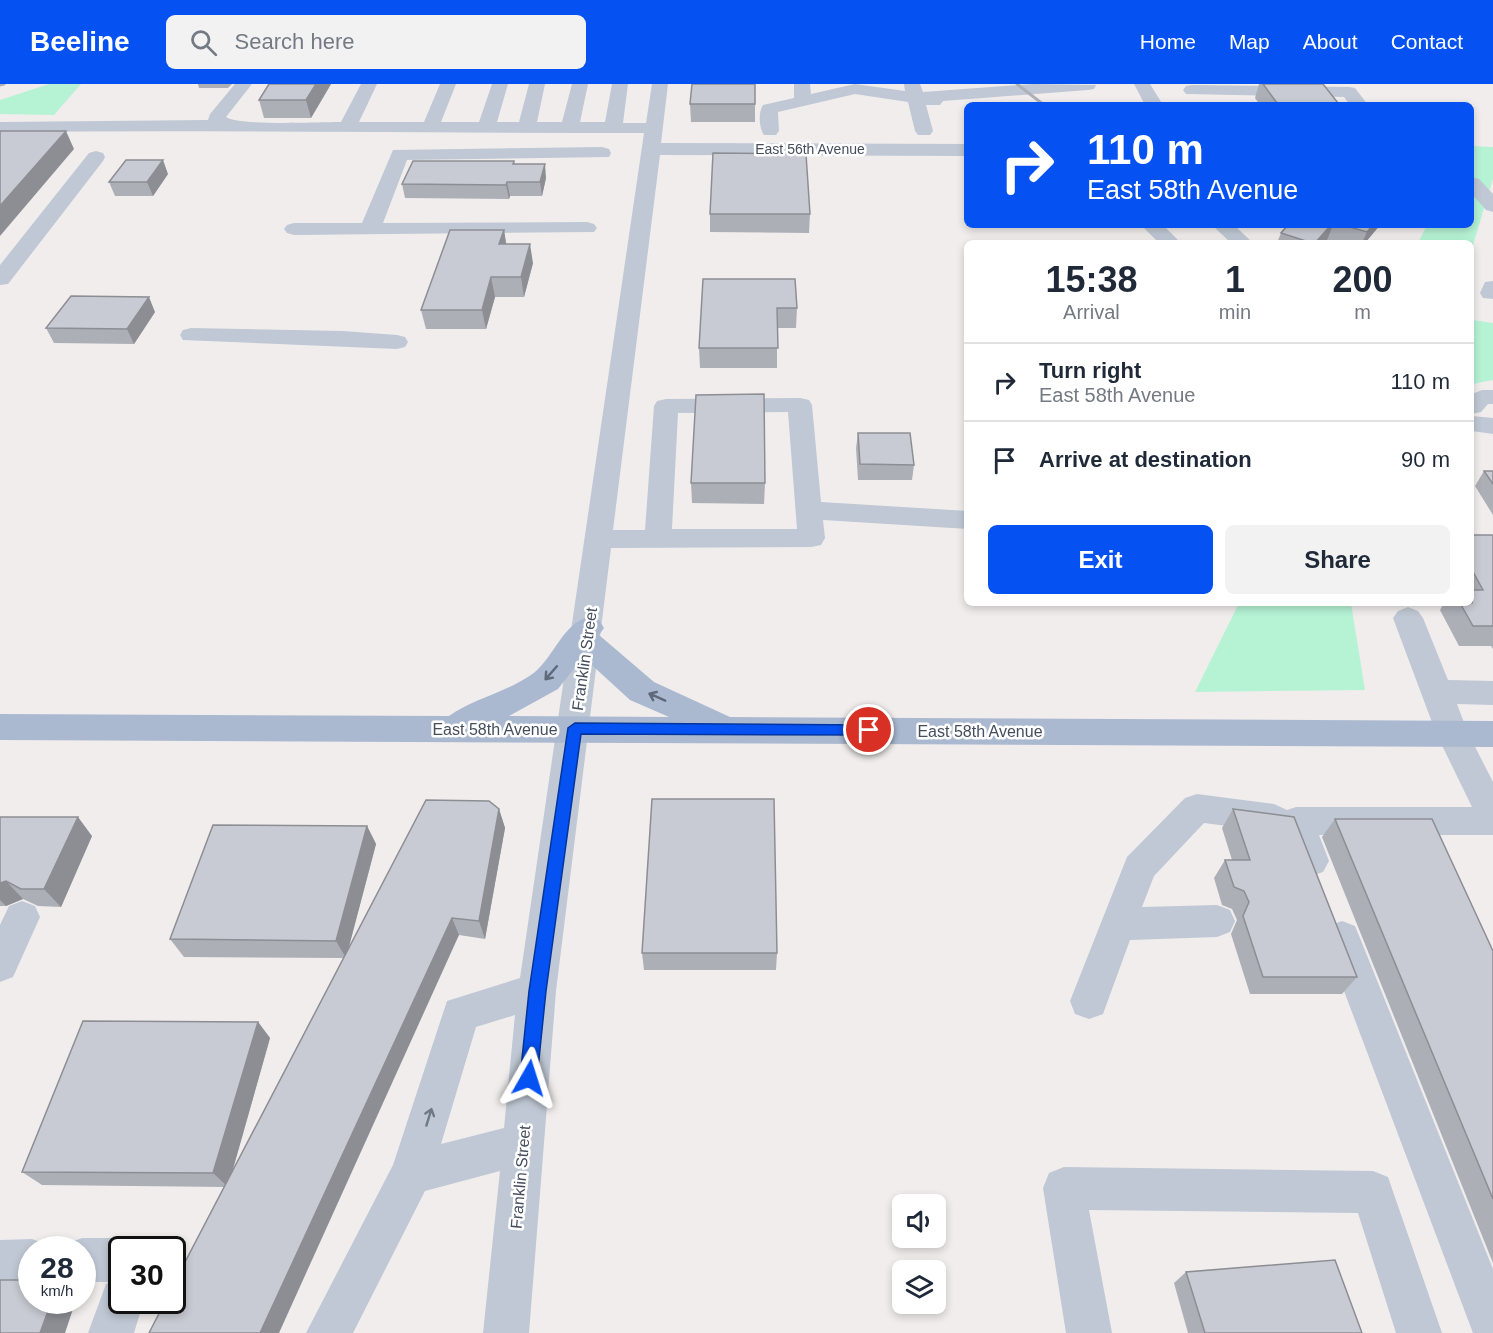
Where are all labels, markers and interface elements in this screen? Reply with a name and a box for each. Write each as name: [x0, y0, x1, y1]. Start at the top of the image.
search box: [166, 15, 586, 69]
text: Beeline: [30, 26, 130, 57]
icon: search: [187, 26, 220, 59]
text: Search here: [235, 29, 354, 54]
text: Home: [1140, 30, 1196, 53]
text: Map: [1229, 30, 1270, 53]
text: About: [1303, 30, 1358, 53]
text: Contact: [1391, 30, 1463, 53]
icon: right: [988, 126, 1066, 204]
text: 110 m: [1087, 126, 1204, 173]
street label: East 56th Avenue: [755, 141, 865, 157]
text: East 58th Avenue: [1087, 175, 1298, 205]
text: 15:38: [1045, 259, 1137, 300]
text: 1: [1225, 259, 1245, 300]
text: 200: [1332, 259, 1393, 300]
text: Arrival: [1063, 301, 1120, 323]
text: min: [1219, 301, 1251, 323]
text: m: [1354, 301, 1371, 323]
text: Turn right: [1039, 358, 1141, 383]
icon: right: [988, 366, 1021, 399]
text: 110 m: [1390, 369, 1450, 394]
text: East 58th Avenue: [1039, 384, 1195, 406]
icon: arrive: [988, 444, 1021, 477]
text: Arrive at destination: [1039, 447, 1252, 472]
text: 90 m: [1401, 447, 1450, 472]
button: Exit: [988, 525, 1213, 594]
button: Share: [1225, 525, 1450, 594]
street label: Franklin Street: [569, 606, 600, 712]
one-way arrow: [544, 665, 558, 680]
one-way arrow: [648, 691, 666, 703]
pin: [843, 704, 894, 755]
icon: arrive: [852, 713, 885, 746]
street label: East 58th Avenue: [432, 721, 558, 738]
street label: East 58th Avenue: [917, 723, 1043, 740]
position arrow: [497, 1046, 561, 1110]
one-way arrow: [424, 1108, 435, 1127]
street label: Franklin Street: [507, 1124, 534, 1230]
map controls: [892, 1194, 946, 1314]
button: sound: [892, 1194, 946, 1248]
speed limit sign: 30: [108, 1236, 186, 1314]
text: 28: [40, 1251, 74, 1284]
button: layers: [892, 1260, 946, 1314]
text: km/h: [41, 1282, 73, 1299]

